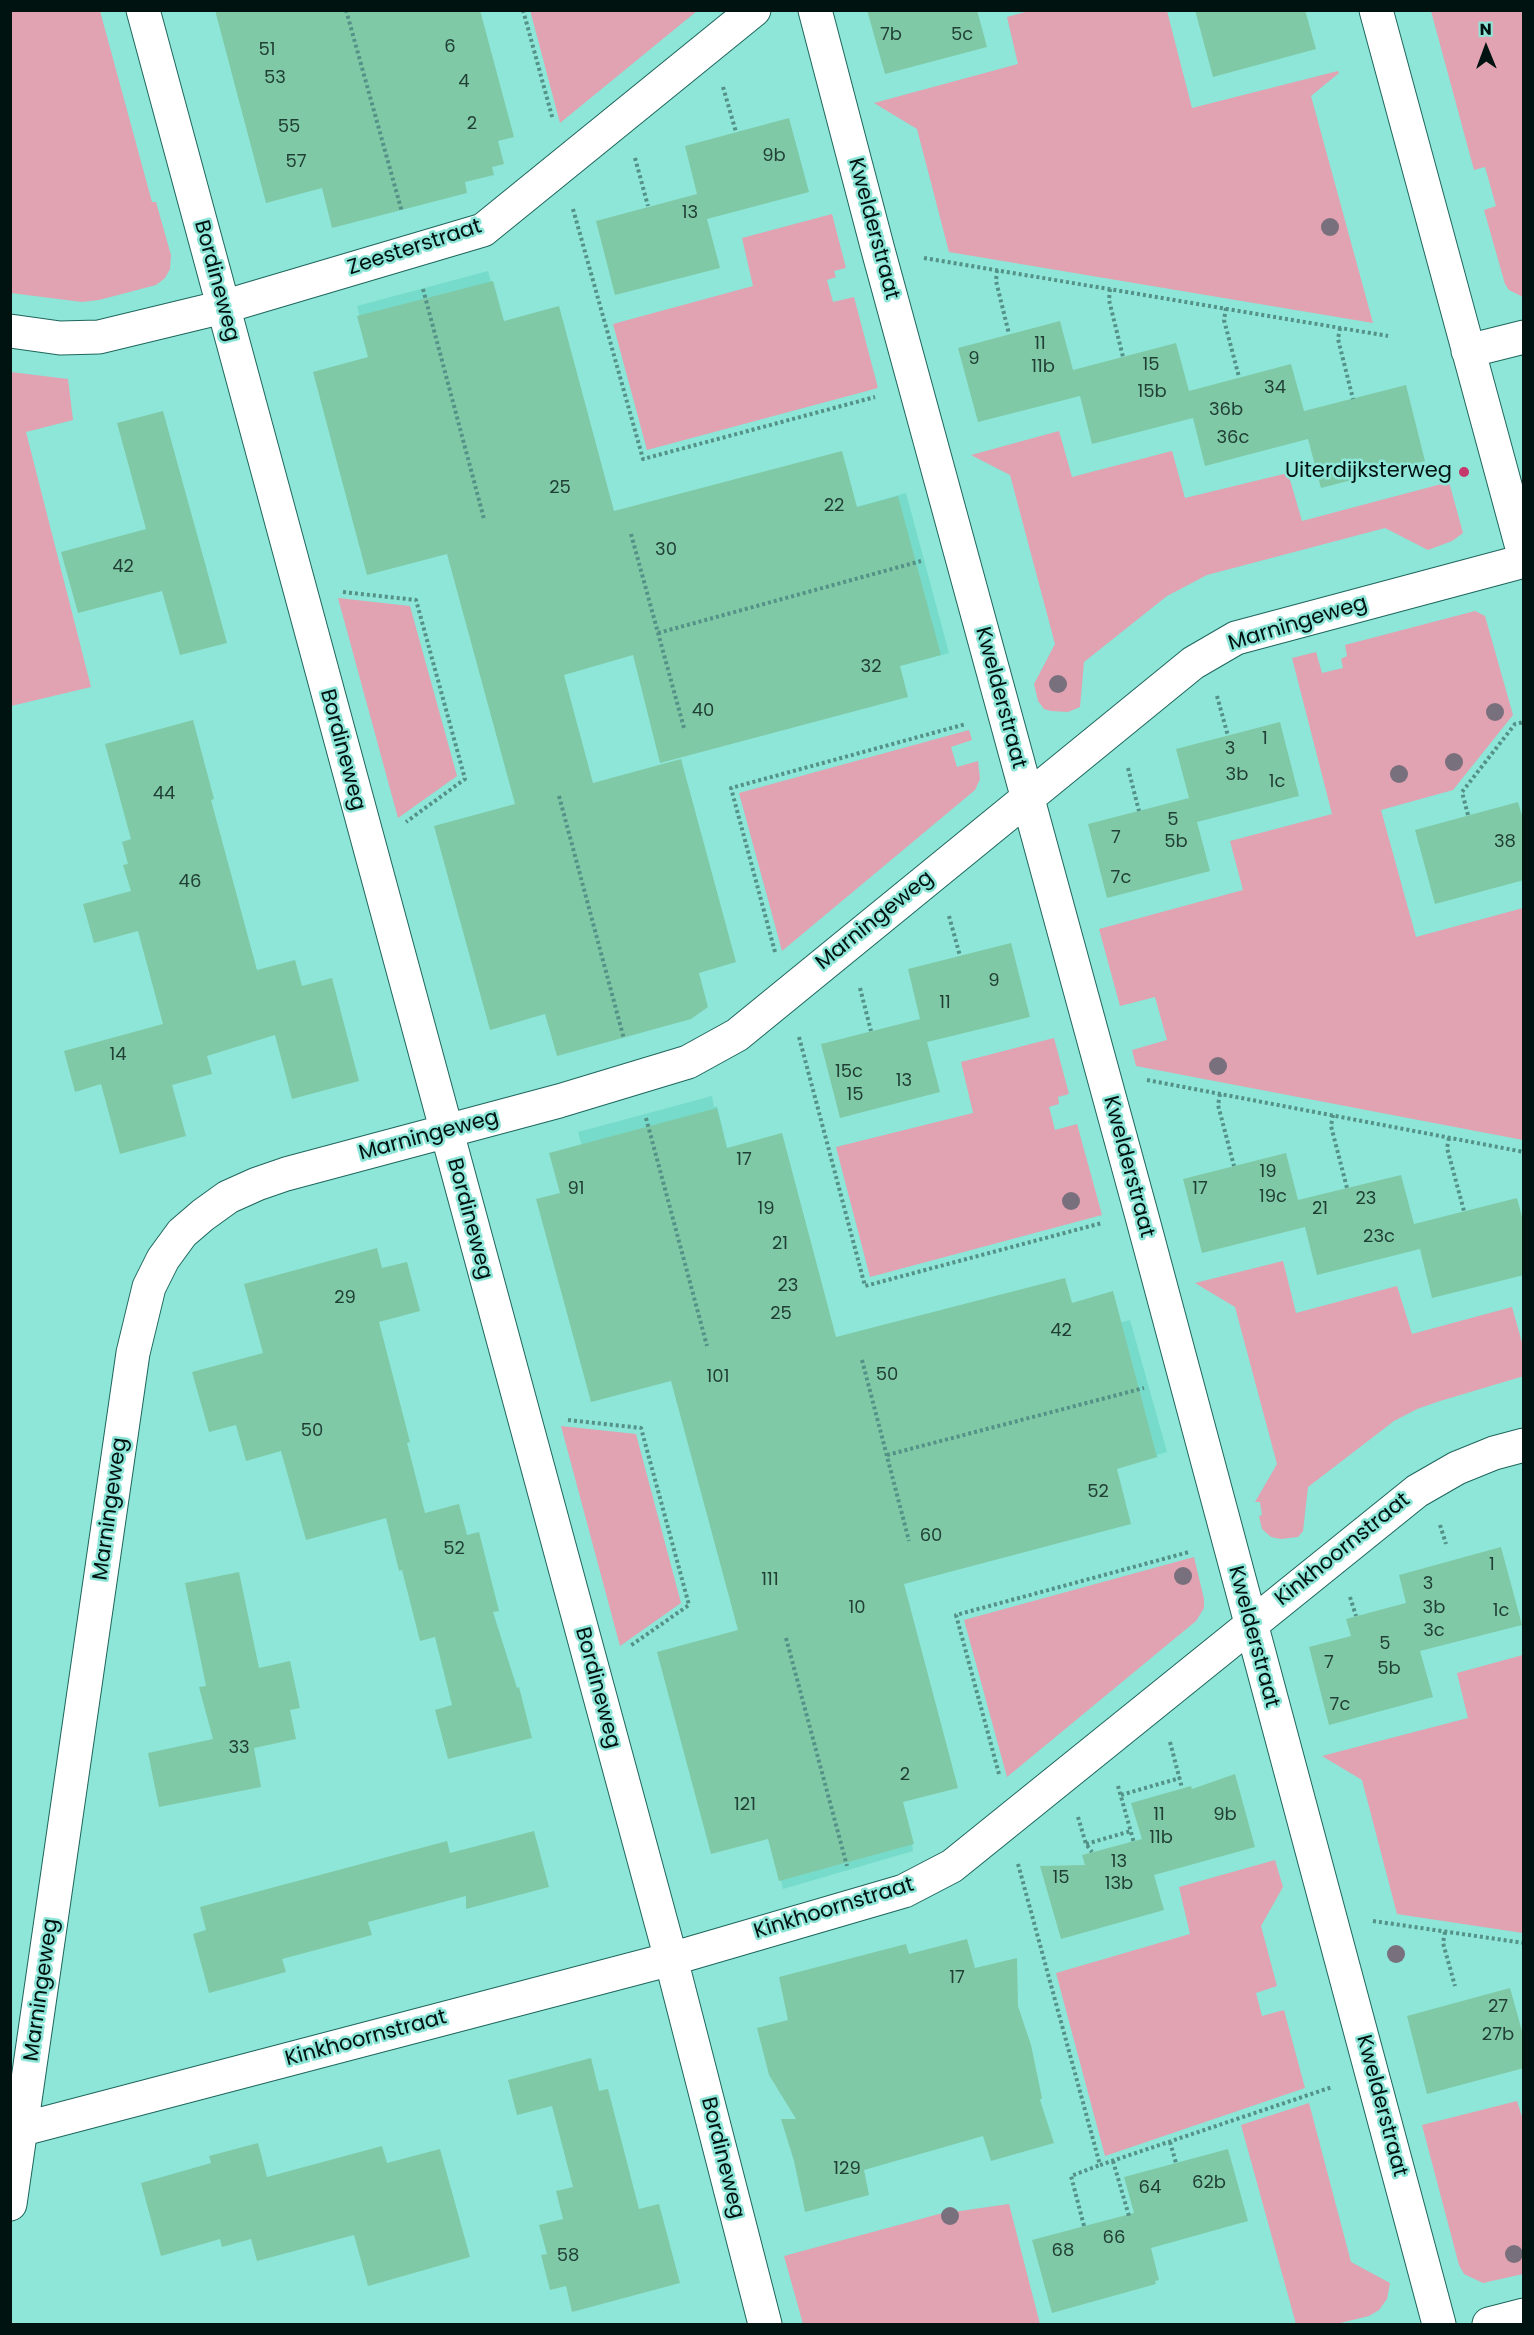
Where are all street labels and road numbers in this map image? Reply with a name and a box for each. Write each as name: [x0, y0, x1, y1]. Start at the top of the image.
street label: Kwelderstraat: [842, 155, 904, 303]
street label: Zeesterstraat: [345, 214, 485, 282]
street label: Bordineweg: [188, 218, 244, 344]
street label: Marningeweg: [1226, 591, 1370, 657]
street label: Kwelderstraat: [969, 624, 1031, 772]
street label: Bordineweg: [314, 687, 370, 813]
street label: Marningeweg: [811, 866, 939, 976]
street label: Kwelderstraat: [1097, 1093, 1159, 1241]
street label: Marningeweg: [356, 1105, 502, 1167]
street label: Bordineweg: [441, 1156, 497, 1282]
street label: Marningeweg: [89, 1436, 133, 1582]
street label: Kinkhoornstraat: [1271, 1488, 1415, 1612]
street label: Kwelderstraat: [1222, 1563, 1284, 1711]
street label: Bordineweg: [569, 1625, 625, 1751]
street label: Kinkhoornstraat: [751, 1873, 917, 1945]
street label: Marningeweg: [20, 1917, 64, 2063]
street label: Kinkhoornstraat: [283, 2005, 449, 2073]
street label: Kwelderstraat: [1350, 2032, 1412, 2180]
street label: Bordineweg: [695, 2095, 749, 2221]

